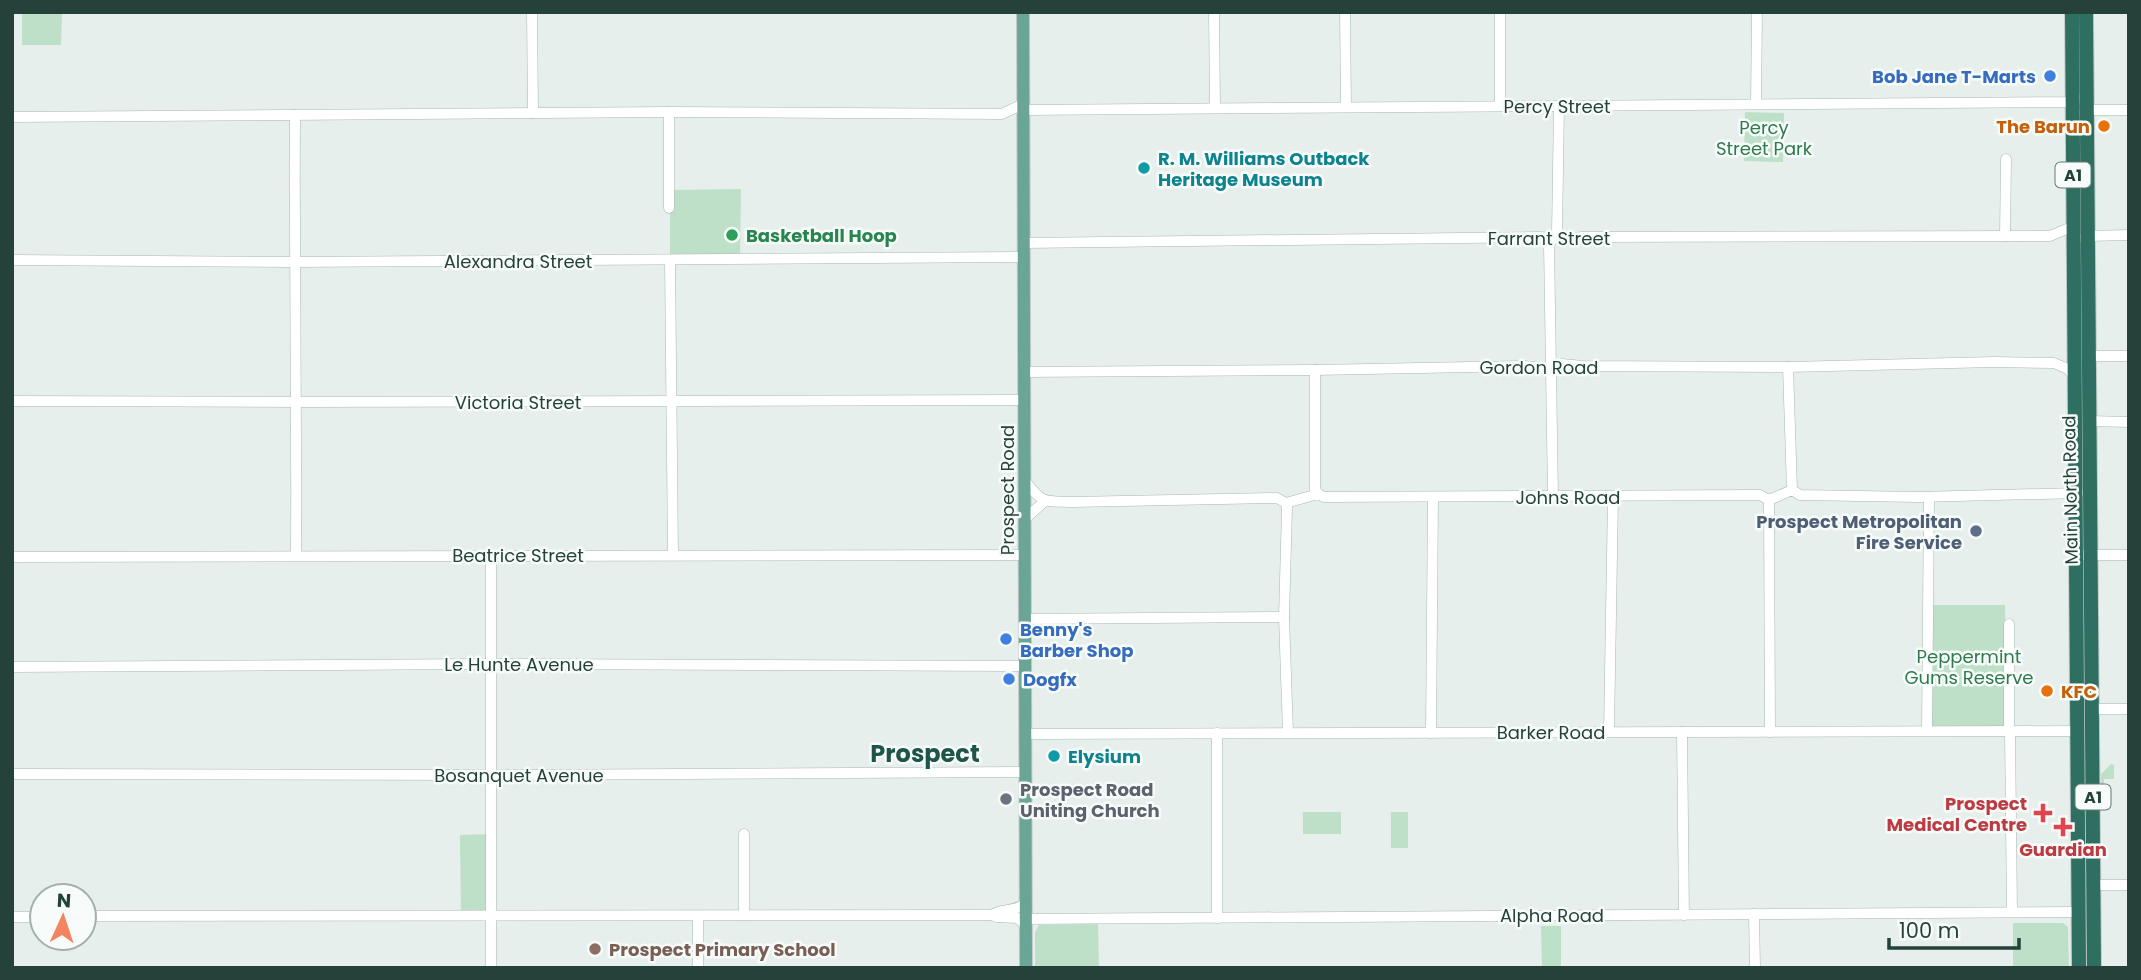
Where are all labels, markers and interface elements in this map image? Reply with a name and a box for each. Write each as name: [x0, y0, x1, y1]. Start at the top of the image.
place label: Bob Jane T-Marts: [1872, 64, 2036, 89]
marker: Bob Jane T-Marts: [2042, 68, 2058, 84]
street label: Percy Street: [1504, 94, 1610, 119]
place label: The Barun: [1996, 114, 2090, 139]
park label: Percy Street Park: [1716, 115, 1813, 161]
marker: The Barun: [2096, 118, 2112, 134]
place label: R. M. Williams Outback Heritage Museum: [1158, 146, 1370, 192]
marker: R. M. Williams Outback Heritage Museum: [1136, 160, 1152, 176]
road number: A1: [2056, 162, 2090, 188]
place label: Basketball Hoop: [746, 223, 897, 248]
street label: Farrant Street: [1488, 226, 1610, 251]
marker: Basketball Hoop: [724, 227, 740, 243]
street label: Alexandra Street: [444, 249, 592, 274]
street label: Gordon Road: [1479, 355, 1599, 380]
street label: Victoria Street: [455, 390, 581, 415]
street label: Main North Road: [2056, 415, 2084, 565]
street label: Prospect Road: [995, 425, 1020, 555]
street label: Johns Road: [1515, 485, 1621, 510]
place label: Prospect Metropolitan Fire Service: [1756, 509, 1962, 555]
marker: Prospect Metropolitan Fire Service: [1968, 523, 1984, 539]
street label: Beatrice Street: [452, 543, 584, 568]
place label: Benny's Barber Shop: [1020, 617, 1134, 663]
marker: Benny's Barber Shop: [998, 631, 1014, 647]
park label: Peppermint Gums Reserve: [1905, 644, 2033, 690]
street label: Le Hunte Avenue: [444, 652, 594, 677]
place label: Dogfx: [1023, 667, 1077, 692]
marker: Dogfx: [1001, 671, 1017, 687]
place label: KFC: [2061, 679, 2097, 704]
marker: KFC: [2039, 683, 2055, 699]
street label: Barker Road: [1497, 720, 1605, 745]
district label: Prospect: [870, 737, 980, 770]
place label: Elysium: [1068, 744, 1141, 769]
marker: Elysium: [1046, 748, 1062, 764]
street label: Bosanquet Avenue: [434, 763, 604, 788]
place label: Prospect Road Uniting Church: [1020, 777, 1160, 823]
road number: A1: [2076, 784, 2110, 810]
marker: Prospect Road Uniting Church: [998, 791, 1014, 807]
place label: Prospect Medical Centre: [1887, 791, 2027, 837]
marker: Prospect Medical Centre: [2033, 803, 2053, 823]
marker: Guardian: [2055, 819, 2071, 835]
place label: Guardian: [2019, 837, 2107, 862]
north arrow: [28, 882, 98, 952]
text: N: [56, 887, 72, 914]
street label: Alpha Road: [1500, 903, 1604, 928]
scale bar: [1889, 906, 2018, 950]
text: 100 m: [1899, 916, 1959, 945]
place label: Prospect Primary School: [609, 937, 836, 962]
marker: Prospect Primary School: [587, 941, 603, 957]

